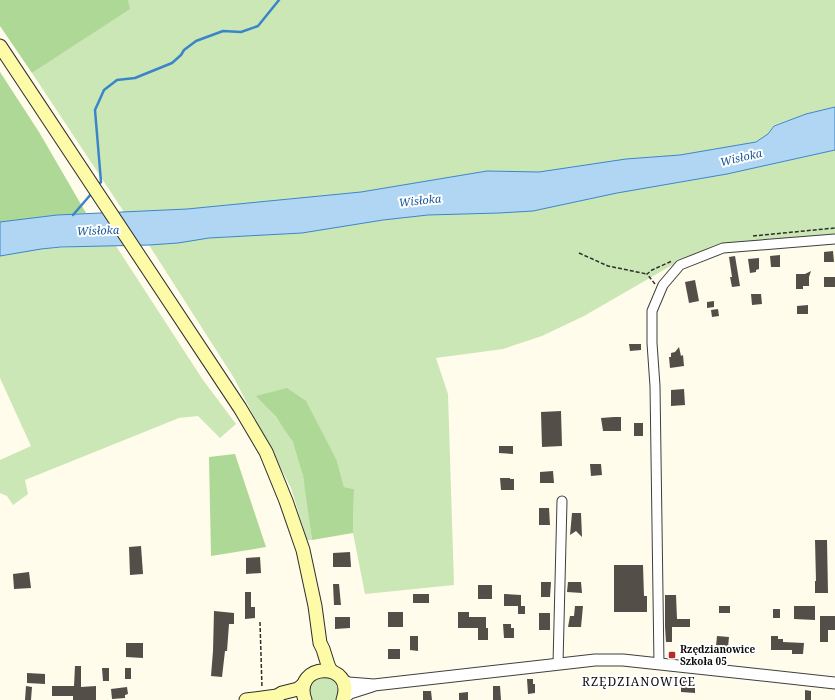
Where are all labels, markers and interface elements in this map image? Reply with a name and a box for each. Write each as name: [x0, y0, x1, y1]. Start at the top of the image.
water label: Wisłoka: [719, 145, 764, 169]
water label: Wisłoka: [398, 190, 443, 210]
water label: Wisłoka: [77, 222, 120, 238]
place label: Rzędzianowice Szkoła 05: [680, 642, 756, 668]
marker: Rzędzianowice Szkoła 05: [667, 650, 677, 660]
district label: RZĘDZIANOWICE: [582, 673, 696, 690]

